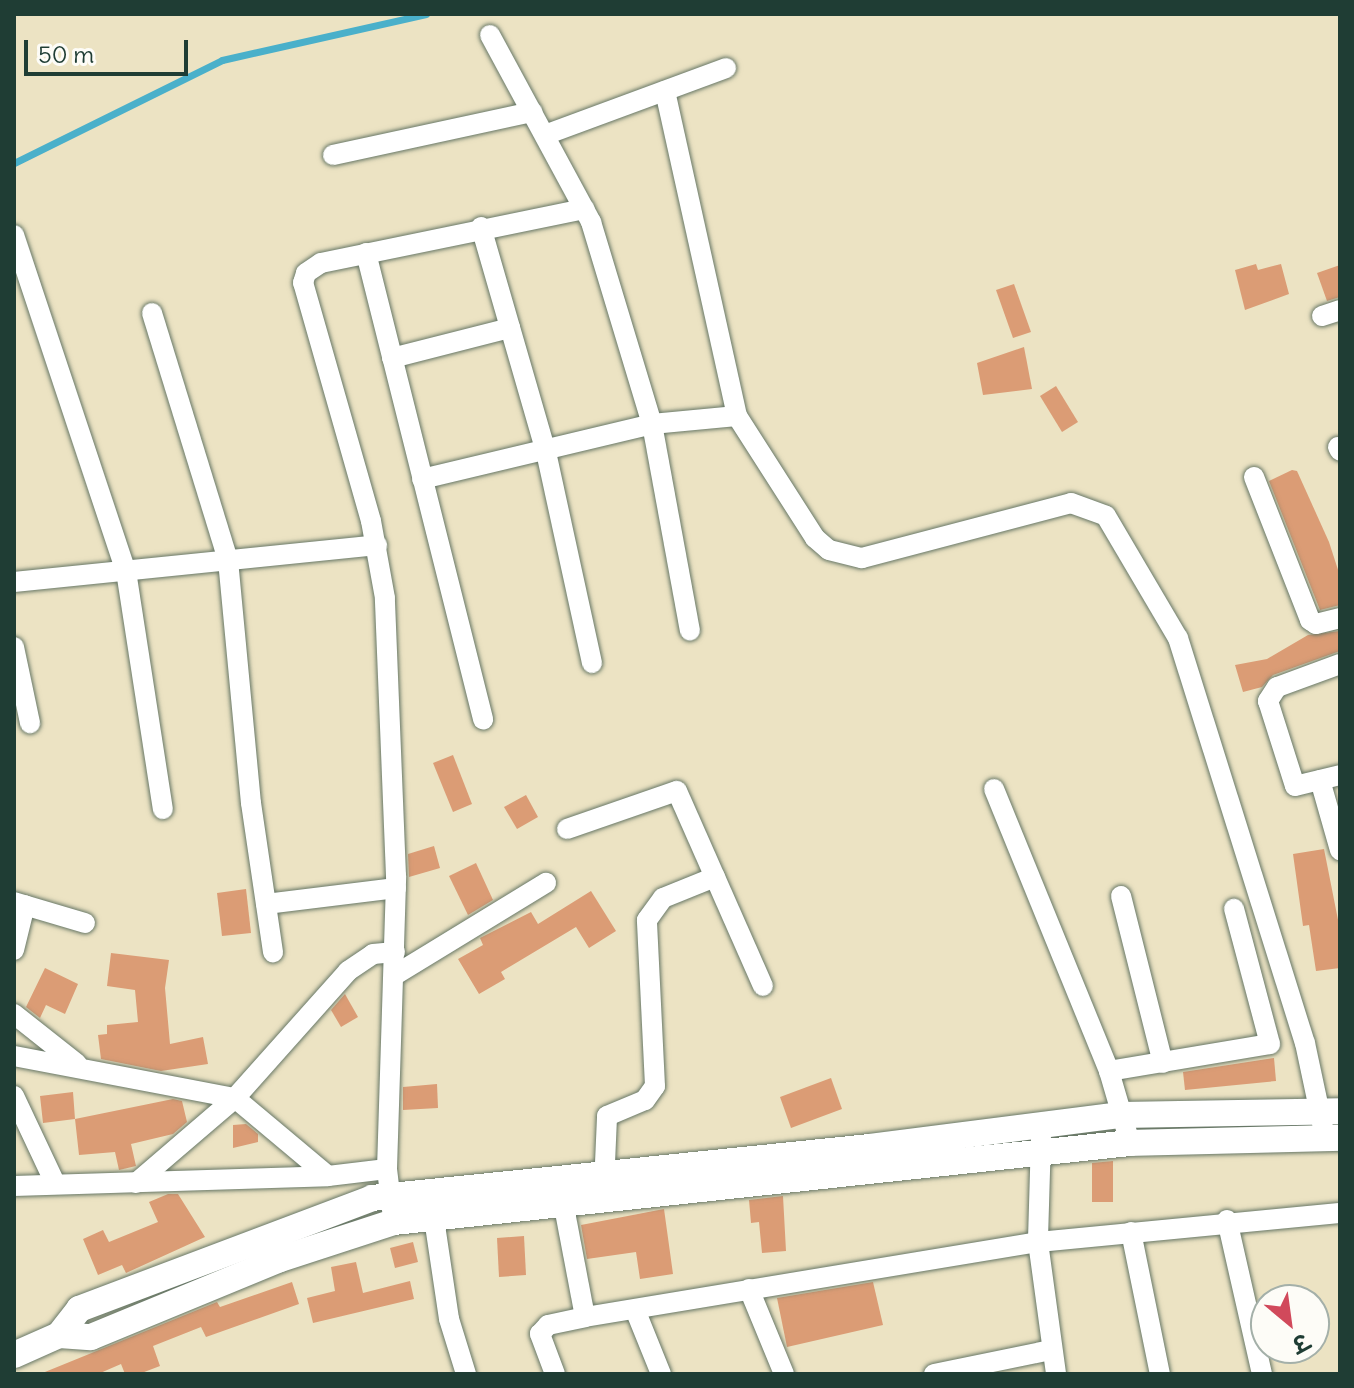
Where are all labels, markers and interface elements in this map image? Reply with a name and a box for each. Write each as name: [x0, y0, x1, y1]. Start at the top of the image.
scale bar: [28, 24, 192, 74]
text: 50 m: [38, 39, 94, 69]
north arrow: [1250, 1284, 1330, 1364]
text: उ: [1287, 1327, 1314, 1359]

